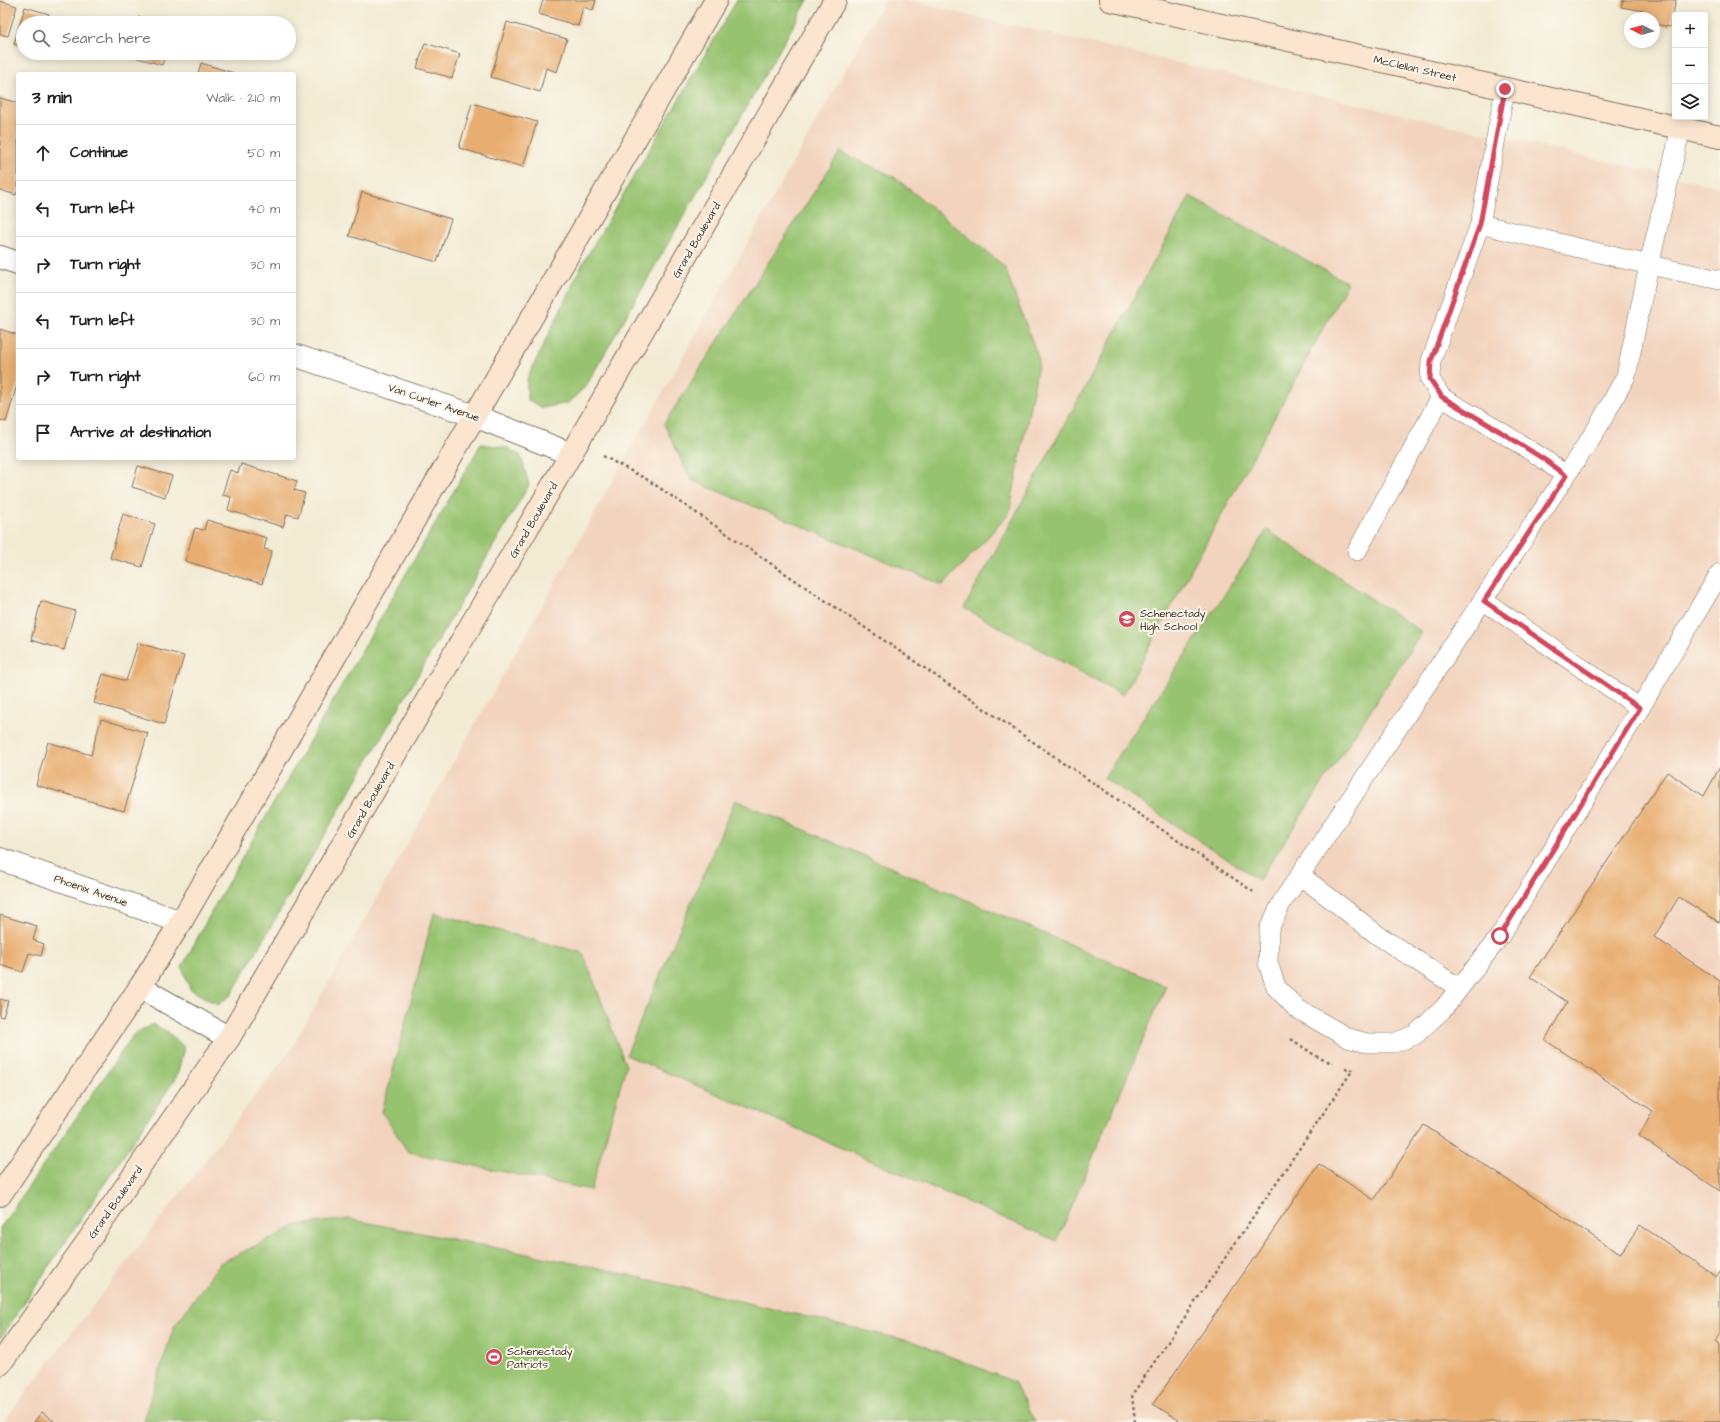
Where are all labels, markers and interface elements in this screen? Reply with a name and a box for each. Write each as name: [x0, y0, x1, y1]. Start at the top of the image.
north arrow: [1624, 12, 1660, 48]
map controls: [1672, 12, 1708, 120]
button: +: [1672, 12, 1708, 48]
search box: [16, 16, 296, 60]
icon: search: [30, 27, 52, 49]
text: Search here: [62, 28, 151, 49]
button: −: [1672, 48, 1708, 84]
street label: McClellan Street: [1372, 52, 1458, 85]
route end: [1496, 80, 1514, 98]
button: layers: [1672, 84, 1708, 120]
text: 3 min: [32, 86, 72, 110]
text: Walk · 210 m: [206, 89, 280, 107]
icon: ahead: [32, 142, 54, 164]
text: Continue: [70, 142, 128, 163]
text: 50 m: [247, 144, 280, 162]
icon: left: [32, 198, 54, 220]
text: Turn left: [70, 198, 134, 219]
street label: Grand Boulevard: [669, 199, 724, 281]
text: 40 m: [248, 200, 280, 218]
icon: right: [32, 254, 54, 276]
text: Turn right: [70, 254, 141, 275]
text: 30 m: [250, 256, 280, 274]
icon: left: [32, 310, 54, 332]
text: Turn left: [70, 310, 134, 331]
text: 30 m: [250, 312, 280, 330]
icon: right: [32, 366, 54, 388]
text: Turn right: [70, 366, 141, 387]
text: 60 m: [248, 368, 280, 386]
street label: Van Curler Avenue: [386, 380, 482, 425]
icon: arrive: [32, 422, 54, 444]
text: Arrive at destination: [70, 422, 211, 443]
street label: Grand Boulevard: [506, 479, 561, 561]
place label: Schenectady High School: [1140, 606, 1206, 635]
school or university icon: Schenectady High School: [1117, 609, 1137, 629]
street label: Grand Boulevard: [343, 759, 398, 841]
street label: Phoenix Avenue: [52, 871, 130, 910]
route start: [1491, 927, 1509, 945]
street label: Grand Boulevard: [85, 1163, 146, 1241]
place label: Schenectady Patriots: [507, 1344, 573, 1372]
sports icon: Schenectady Patriots: [484, 1347, 504, 1367]

